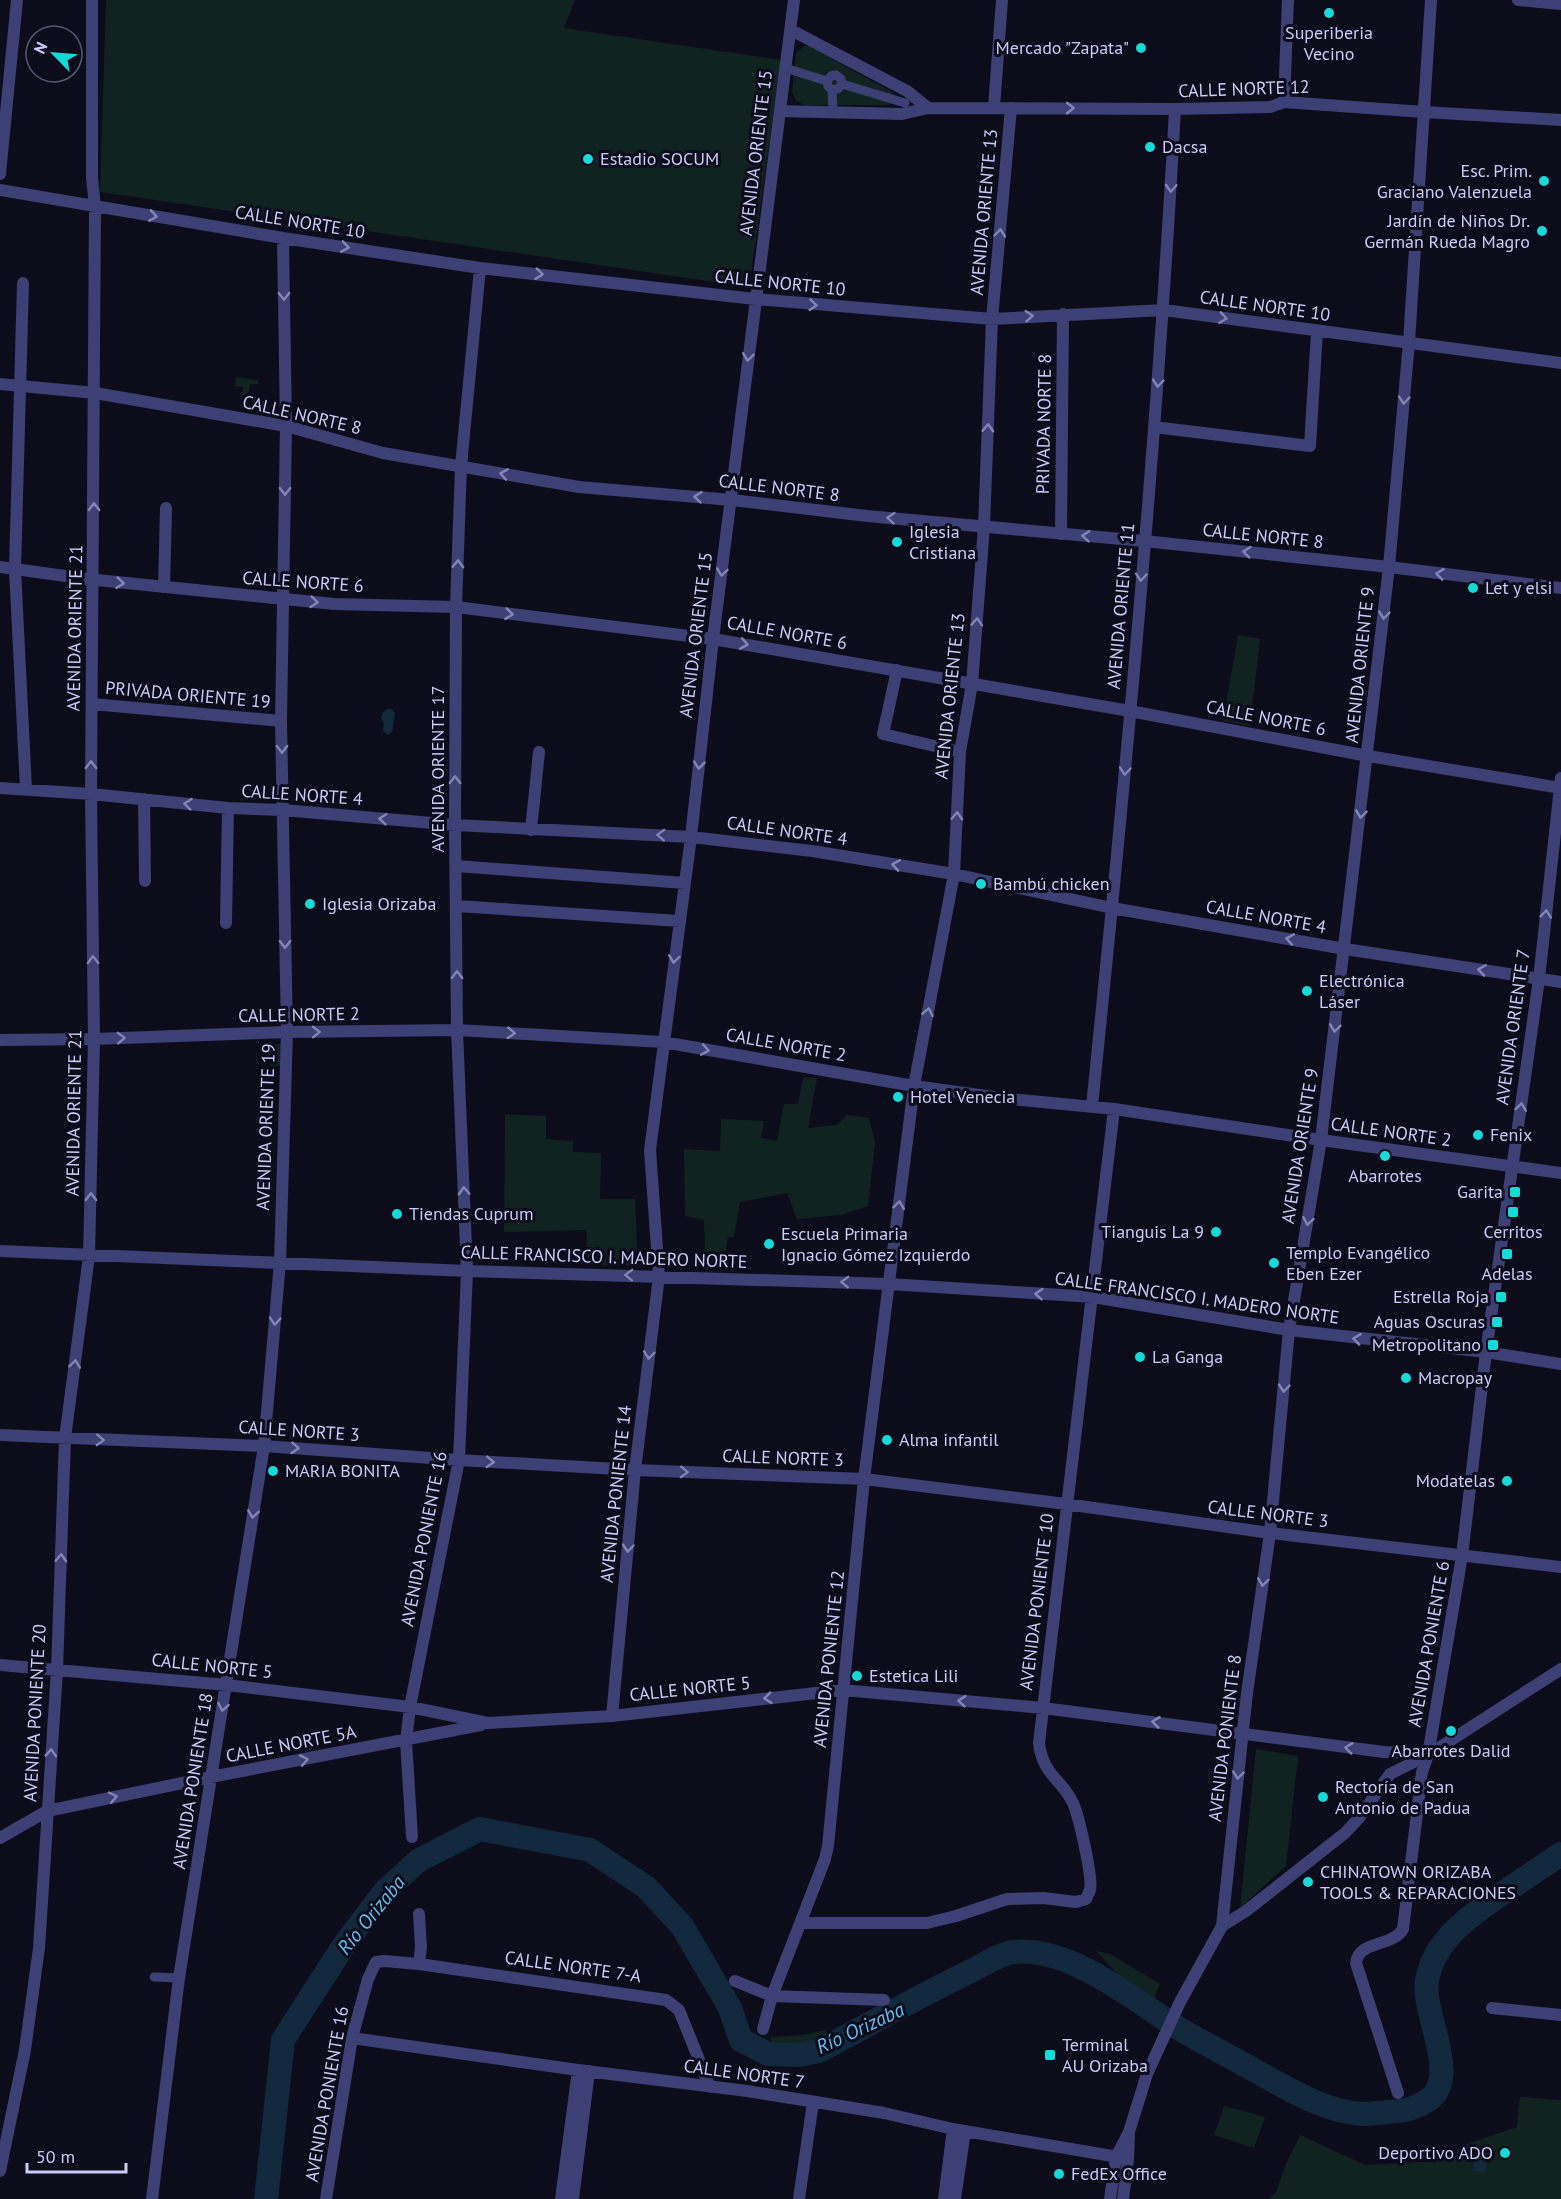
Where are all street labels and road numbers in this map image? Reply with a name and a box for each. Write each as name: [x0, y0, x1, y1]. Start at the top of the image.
street label: AVENIDA ORIENTE 15: [734, 69, 777, 237]
street label: CALLE NORTE 12: [1178, 75, 1310, 102]
street label: AVENIDA ORIENTE 13: [965, 128, 1002, 296]
street label: CALLE NORTE 10: [233, 200, 367, 243]
street label: CALLE NORTE 10: [713, 264, 847, 301]
street label: CALLE NORTE 10: [1198, 285, 1332, 326]
street label: PRIVADA NORTE 8: [1031, 354, 1056, 494]
street label: CALLE NORTE 8: [240, 390, 364, 439]
street label: CALLE NORTE 8: [717, 469, 841, 506]
street label: CALLE NORTE 8: [1201, 518, 1325, 553]
street label: AVENIDA ORIENTE 11: [1102, 522, 1139, 690]
street label: AVENIDA ORIENTE 21: [62, 544, 87, 712]
street label: AVENIDA ORIENTE 15: [674, 551, 717, 719]
street label: CALLE NORTE 6: [242, 566, 365, 597]
street label: AVENIDA ORIENTE 9: [1340, 586, 1379, 744]
street label: CALLE NORTE 6: [725, 611, 849, 654]
street label: AVENIDA ORIENTE 13: [929, 612, 970, 780]
street label: PRIVADA ORIENTE 19: [104, 676, 272, 713]
street label: AVENIDA ORIENTE 17: [426, 686, 449, 852]
street label: CALLE NORTE 6: [1204, 695, 1328, 740]
street label: CALLE NORTE 4: [241, 779, 364, 810]
street label: CALLE NORTE 4: [725, 811, 849, 850]
street label: CALLE NORTE 4: [1204, 895, 1328, 938]
street label: AVENIDA ORIENTE 7: [1490, 948, 1535, 1106]
street label: CALLE NORTE 2: [238, 1002, 360, 1027]
street label: CALLE NORTE 2: [724, 1023, 848, 1066]
street label: AVENIDA ORIENTE 21: [61, 1029, 86, 1197]
street label: AVENIDA ORIENTE 19: [251, 1043, 280, 1211]
street label: AVENIDA ORIENTE 9: [1276, 1067, 1323, 1225]
street label: CALLE NORTE 2: [1329, 1112, 1453, 1151]
street label: CALLE FRANCISCO I. MADERO NORTE: [460, 1240, 748, 1273]
street label: CALLE FRANCISCO I. MADERO NORTE: [1053, 1266, 1341, 1329]
street label: AVENIDA PONIENTE 14: [595, 1404, 636, 1584]
street label: CALLE NORTE 3: [238, 1415, 361, 1446]
street label: CALLE NORTE 3: [722, 1444, 844, 1471]
street label: AVENIDA PONIENTE 16: [395, 1449, 452, 1629]
street label: CALLE NORTE 3: [1206, 1495, 1330, 1532]
street label: AVENIDA PONIENTE 10: [1014, 1512, 1059, 1692]
street label: AVENIDA PONIENTE 6: [1403, 1559, 1454, 1729]
street label: AVENIDA PONIENTE 12: [808, 1569, 849, 1749]
street label: AVENIDA PONIENTE 20: [18, 1623, 51, 1803]
street label: CALLE NORTE 5: [150, 1648, 274, 1683]
street label: AVENIDA PONIENTE 8: [1203, 1653, 1246, 1823]
street label: CALLE NORTE 5: [628, 1671, 752, 1706]
street label: AVENIDA PONIENTE 18: [167, 1691, 218, 1871]
street label: CALLE NORTE 5A: [224, 1720, 358, 1767]
street label: CALLE NORTE 7-A: [503, 1946, 643, 1988]
street label: AVENIDA PONIENTE 16: [300, 2004, 353, 2184]
street label: CALLE NORTE 7: [682, 2054, 806, 2093]

